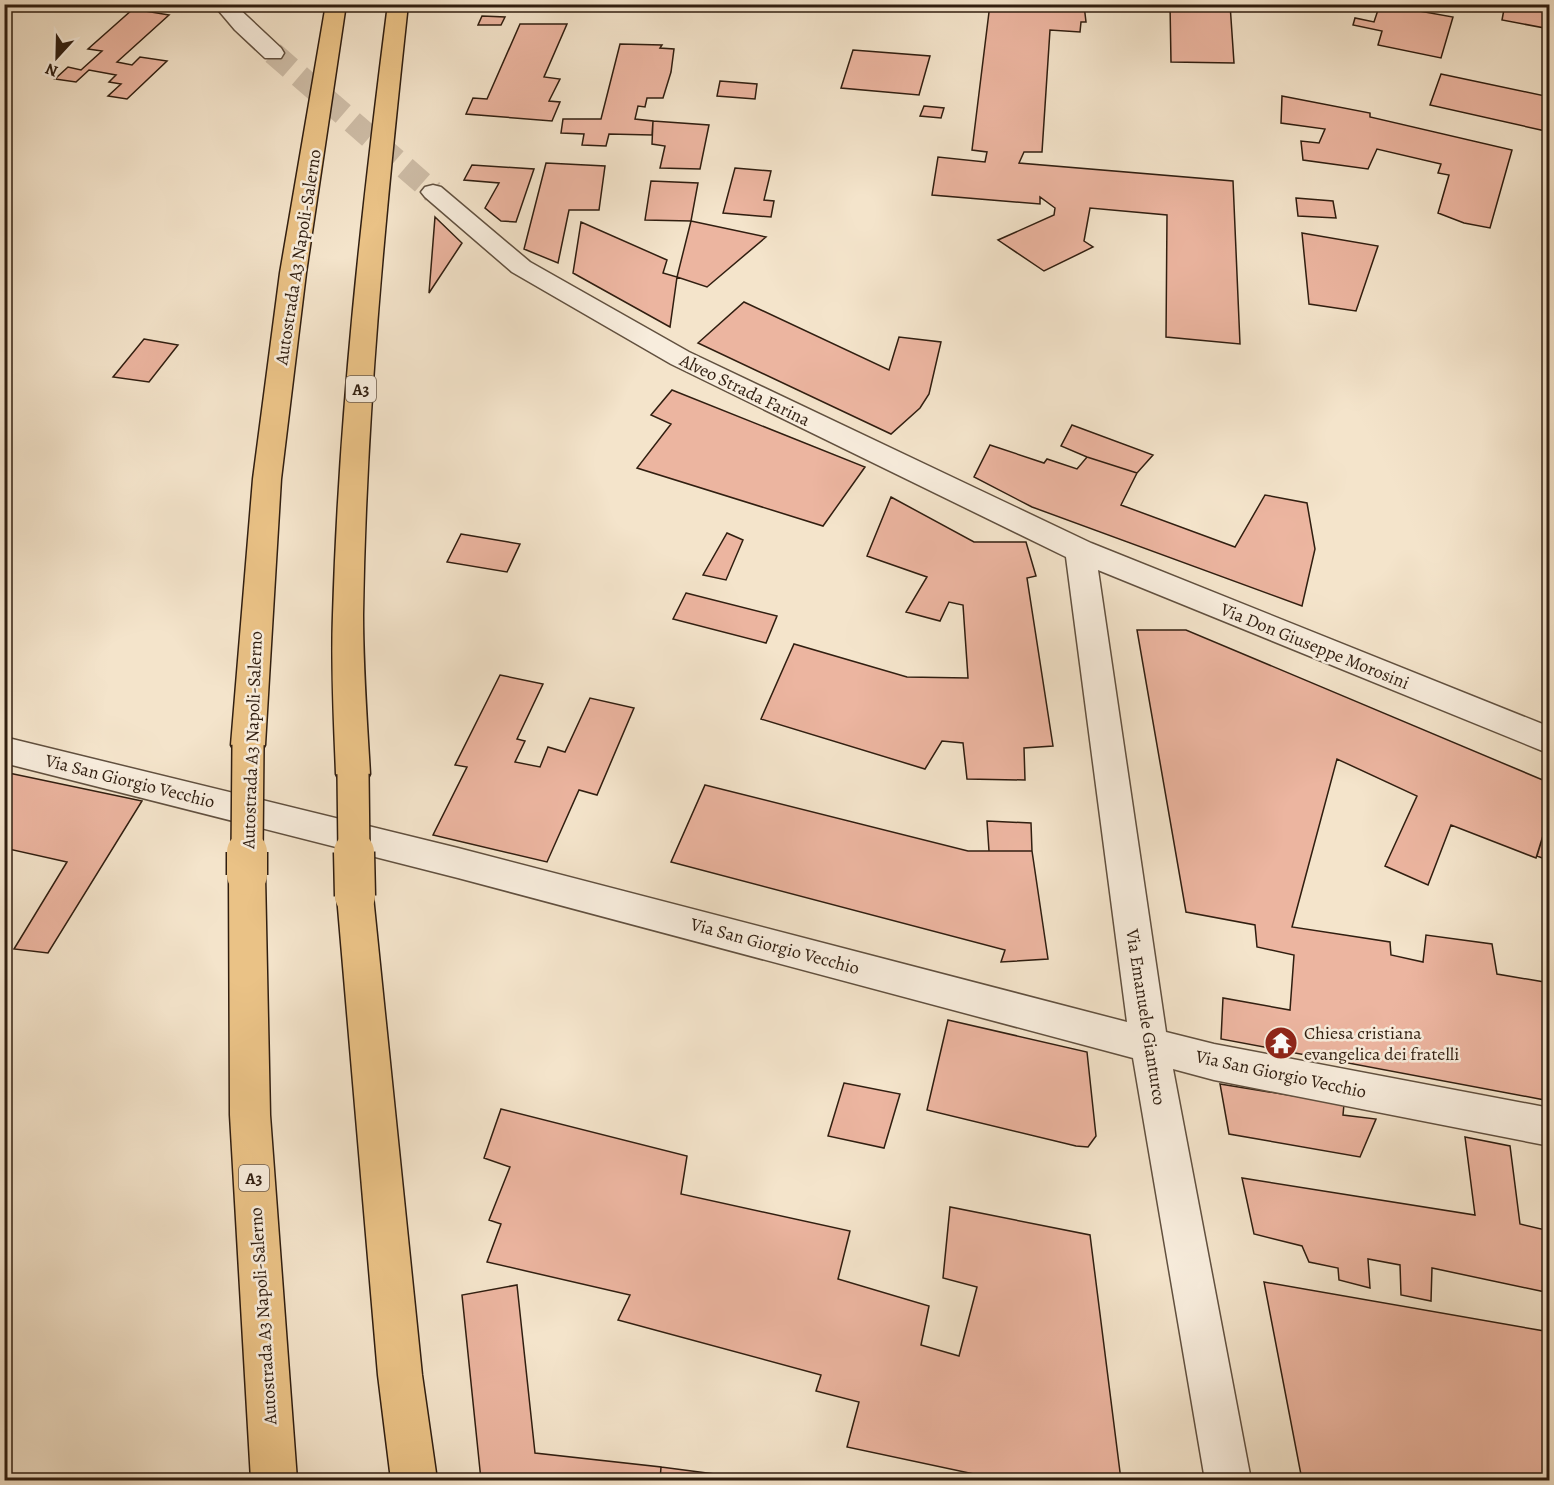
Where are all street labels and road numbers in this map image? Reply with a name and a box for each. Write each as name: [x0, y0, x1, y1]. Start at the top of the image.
street label: Autostrada A3 Napoli-Salerno: [269, 148, 327, 367]
street label: Alveo Strada Farina: [675, 348, 815, 432]
road number: A3: [346, 376, 376, 402]
street label: Via Don Giuseppe Morosini: [1216, 597, 1413, 695]
street label: Autostrada A3 Napoli-Salerno: [236, 631, 268, 850]
street label: Via San Giorgio Vecchio: [42, 748, 217, 814]
street label: Via San Giorgio Vecchio: [687, 912, 862, 980]
street label: Via Emanuele Gianturco: [1120, 926, 1172, 1107]
street label: Via San Giorgio Vecchio: [1193, 1044, 1369, 1104]
road number: A3: [239, 1165, 269, 1191]
street label: Autostrada A3 Napoli-Salerno: [243, 1207, 283, 1426]

